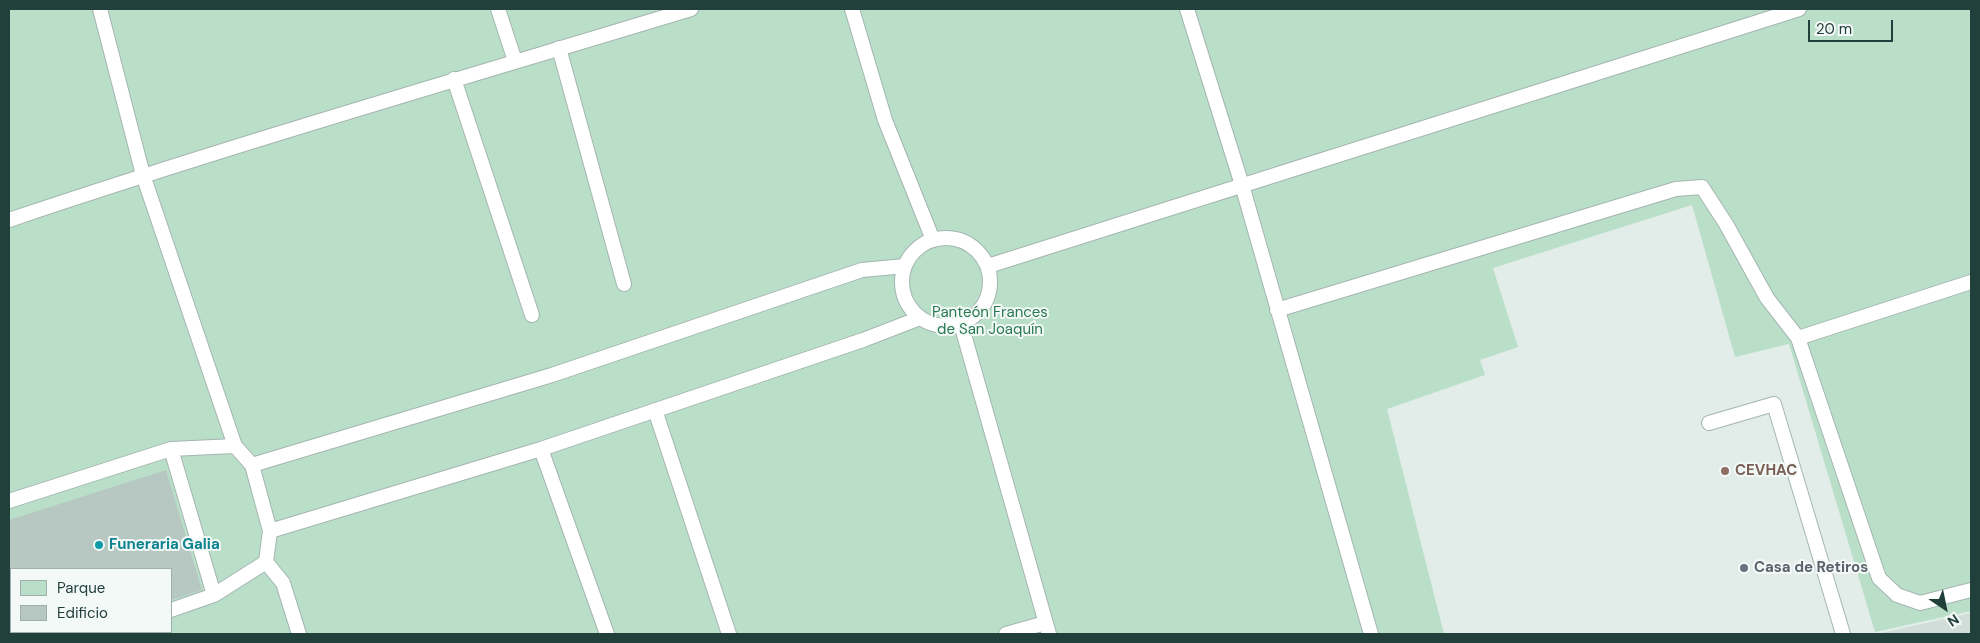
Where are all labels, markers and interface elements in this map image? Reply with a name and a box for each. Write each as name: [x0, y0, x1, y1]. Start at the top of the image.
scale bar: [1810, 10, 1895, 42]
text: 20 m: [1816, 19, 1852, 39]
park label: Panteón Frances de San Joaquín: [932, 304, 1048, 339]
place label: CEVHAC: [1735, 462, 1797, 480]
marker: CEVHAC: [1719, 465, 1731, 477]
place label: Funeraria Galia: [109, 536, 220, 554]
marker: Funeraria Galia: [93, 539, 105, 551]
place label: Casa de Retiros: [1754, 559, 1868, 577]
marker: Casa de Retiros: [1738, 562, 1750, 574]
legend: [10, 568, 172, 633]
text: Parque: [57, 578, 105, 598]
north arrow: [1920, 583, 1970, 633]
text: Edificio: [57, 603, 108, 623]
text: N: [1944, 610, 1963, 631]

